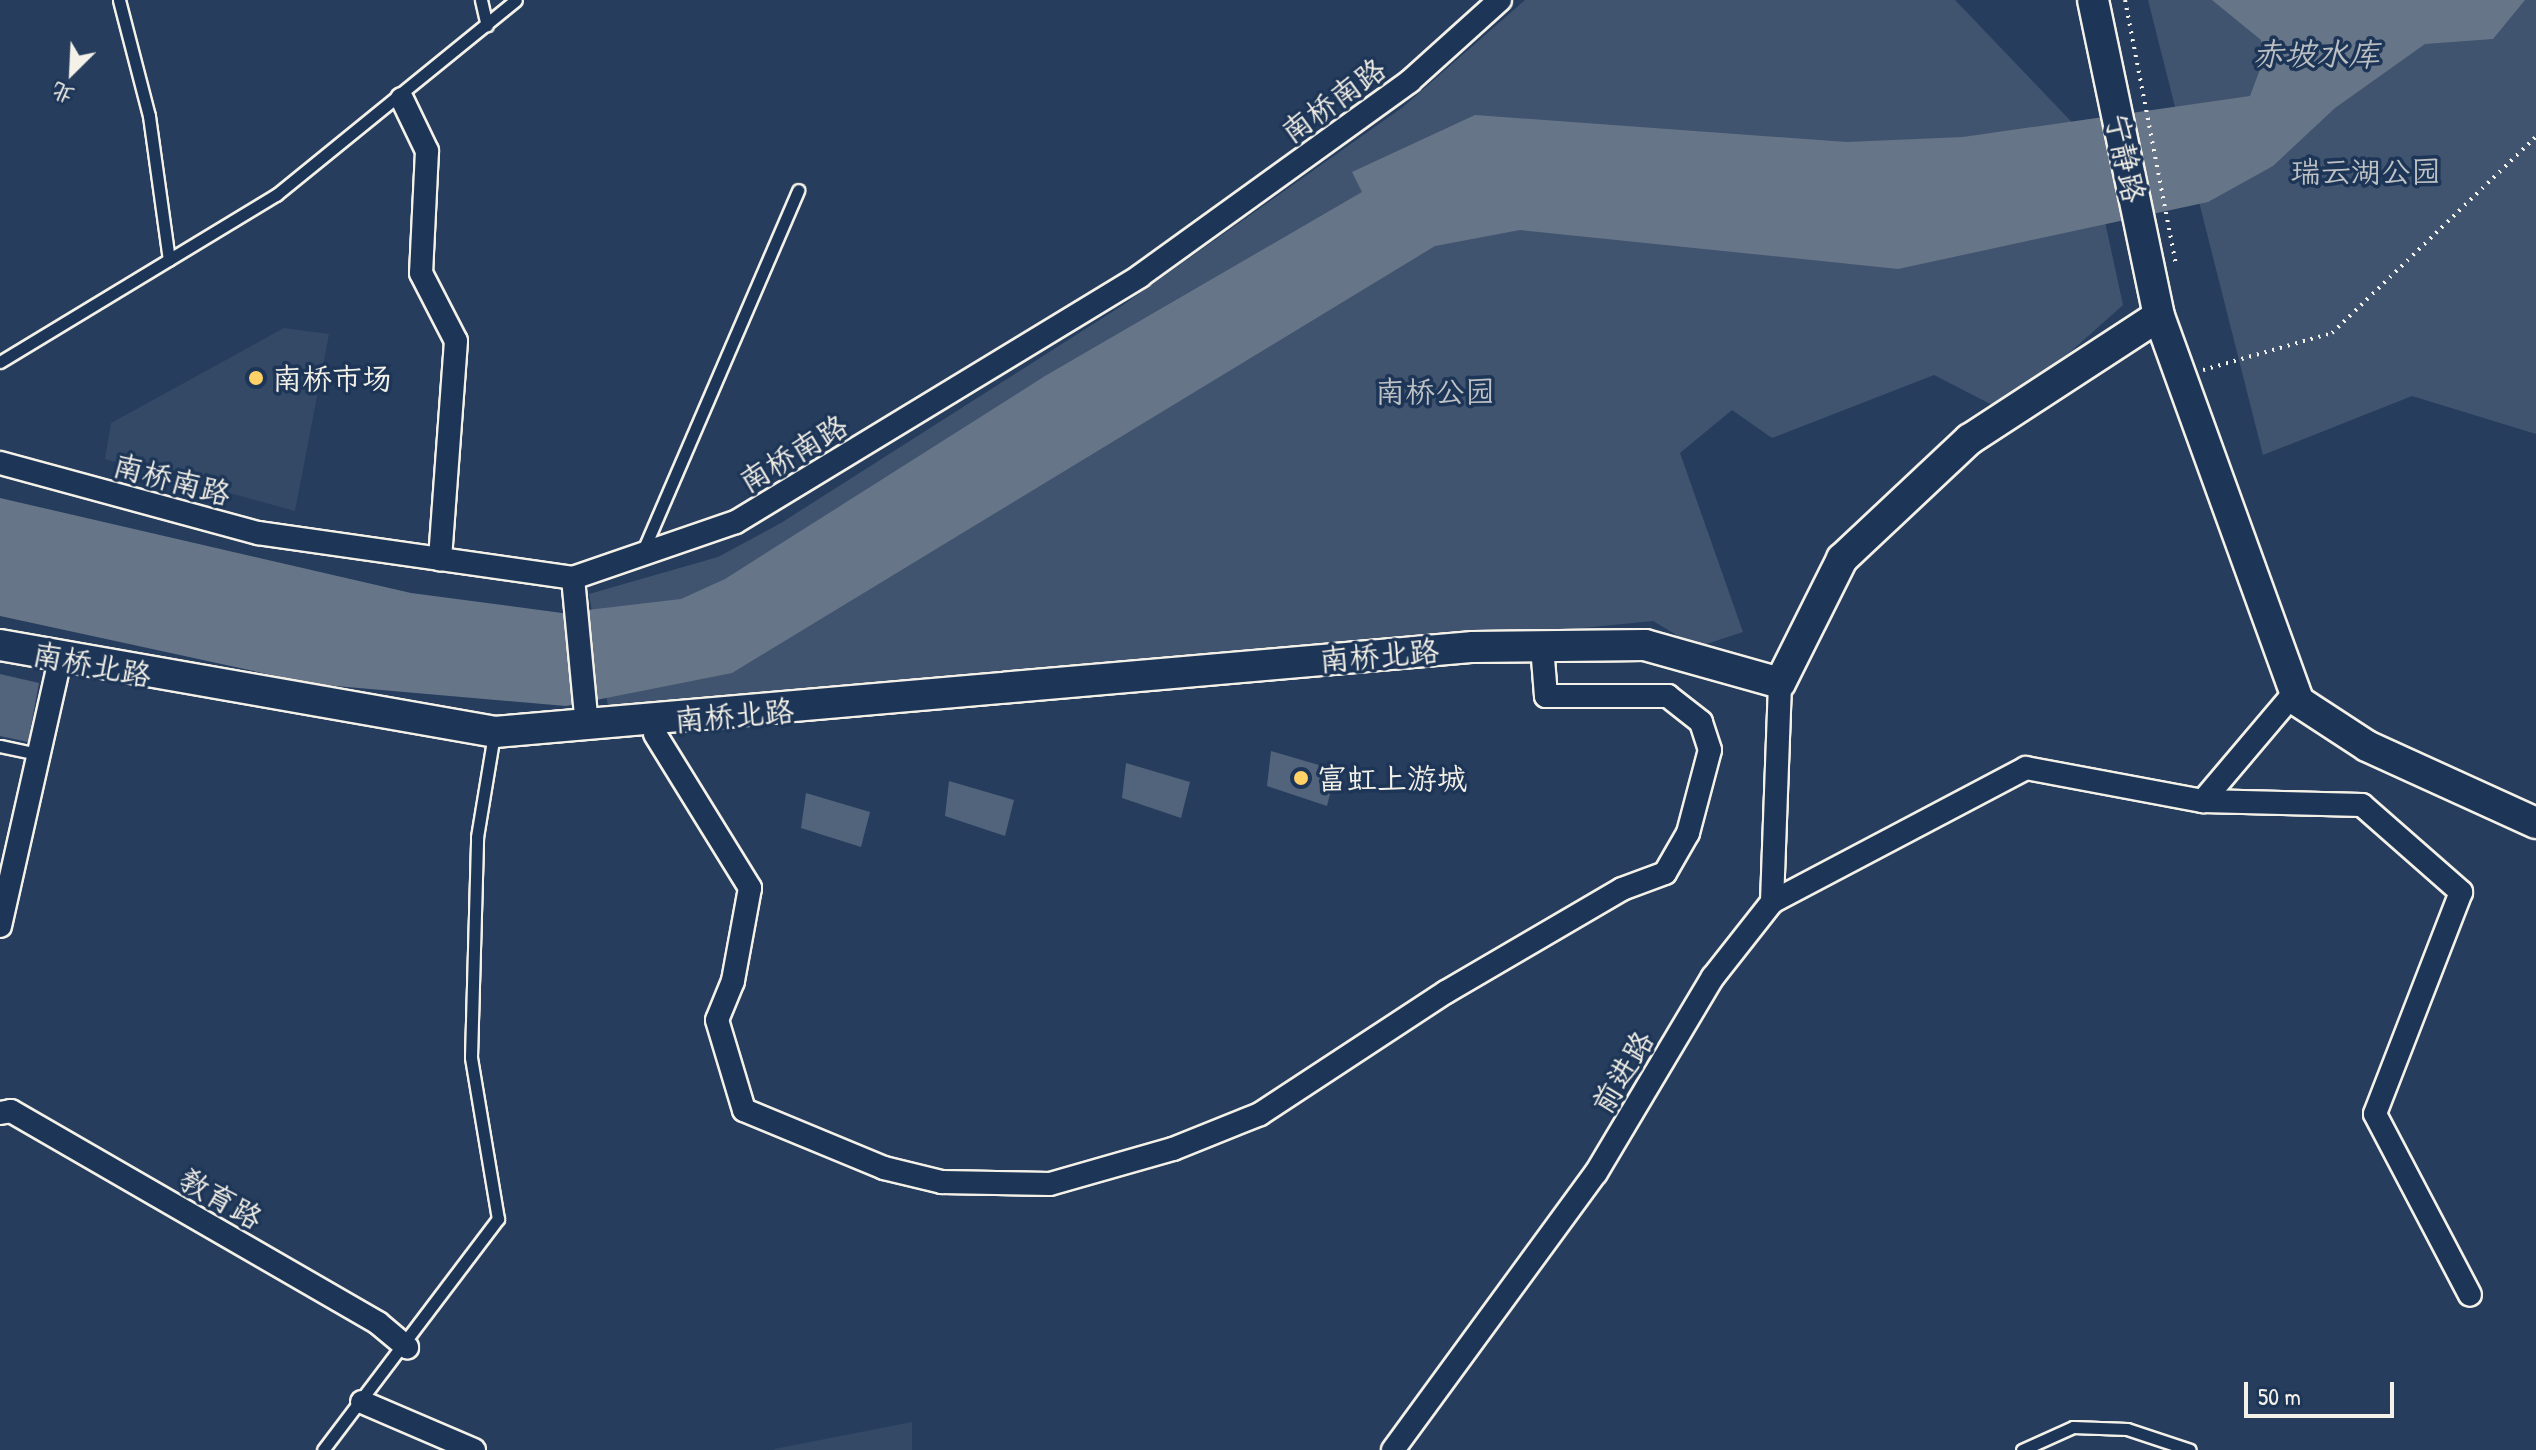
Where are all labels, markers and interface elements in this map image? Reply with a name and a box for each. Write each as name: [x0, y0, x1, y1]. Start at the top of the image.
north arrow: [32, 32, 112, 112]
water label: 赤坡水库: [2252, 35, 2380, 73]
street label: 南桥南路: [1274, 50, 1392, 150]
text: 北: [46, 76, 78, 112]
street label: 宁静路: [2099, 110, 2153, 206]
park label: 瑞云湖公园: [2291, 153, 2441, 189]
place label: 南桥市场: [272, 360, 392, 396]
marker: 南桥市场: [247, 369, 265, 387]
park label: 南桥公园: [1375, 373, 1495, 409]
street label: 南桥南路: [732, 407, 854, 499]
street label: 南桥南路: [109, 446, 235, 512]
street label: 南桥北路: [1318, 632, 1440, 678]
street label: 南桥北路: [30, 635, 154, 693]
street label: 南桥北路: [673, 692, 795, 738]
place label: 富虹上游城: [1317, 760, 1467, 796]
marker: 富虹上游城: [1292, 769, 1310, 787]
street label: 前进路: [1583, 1024, 1661, 1120]
street label: 教育路: [173, 1160, 269, 1236]
scale bar: [2248, 1366, 2398, 1416]
text: 50 m: [2258, 1380, 2301, 1412]

